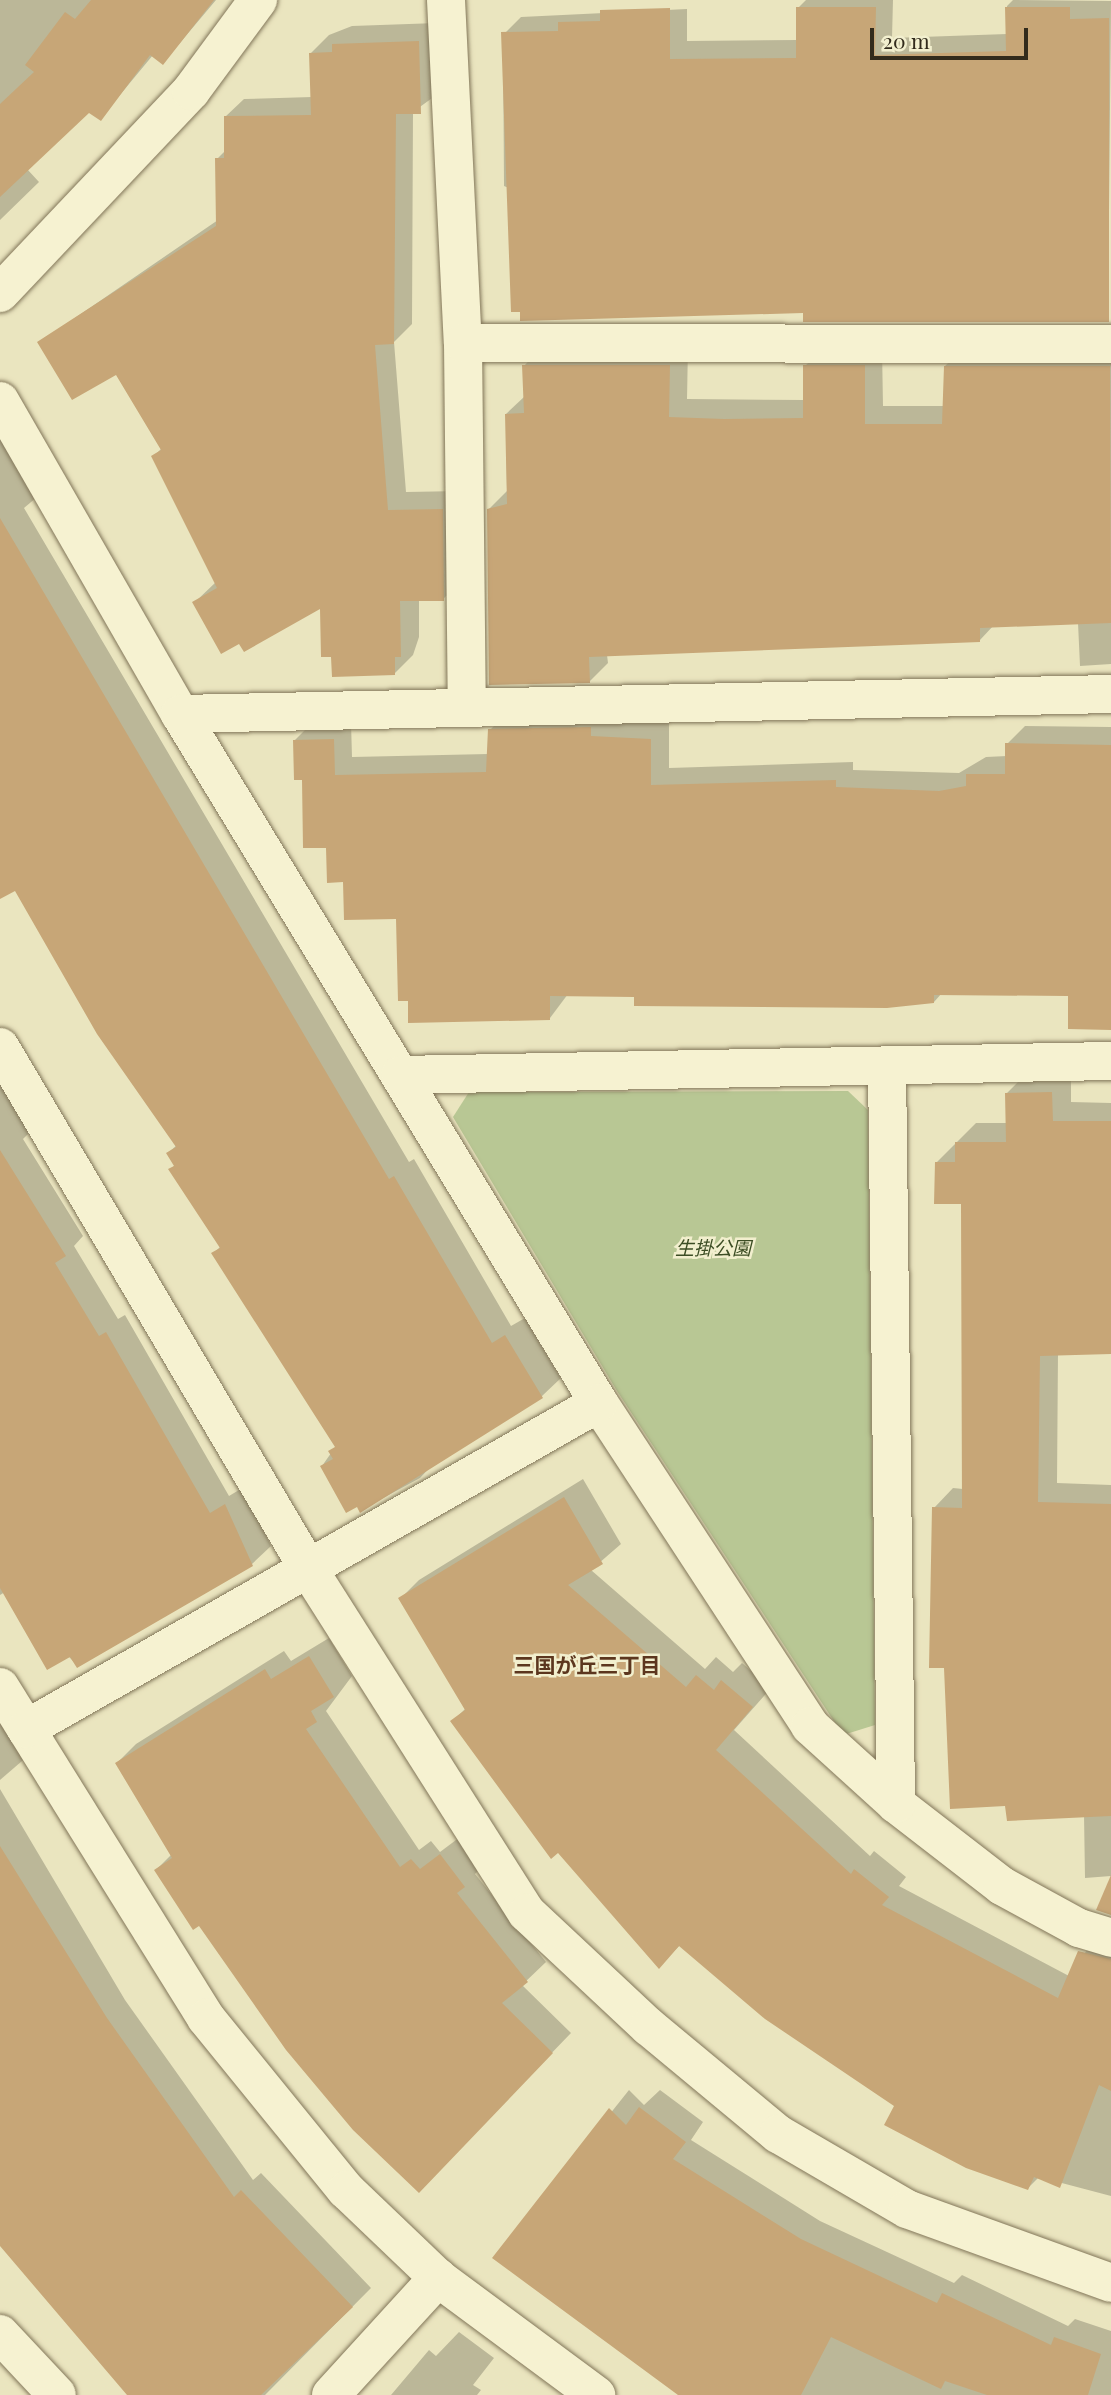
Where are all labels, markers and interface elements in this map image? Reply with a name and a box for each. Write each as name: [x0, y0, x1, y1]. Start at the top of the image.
scale bar: [873, 14, 1030, 58]
text: 20 m: [883, 26, 930, 54]
park label: 生掛公園: [675, 1237, 751, 1259]
district label: 三国が丘三丁目: [514, 1651, 660, 1677]

